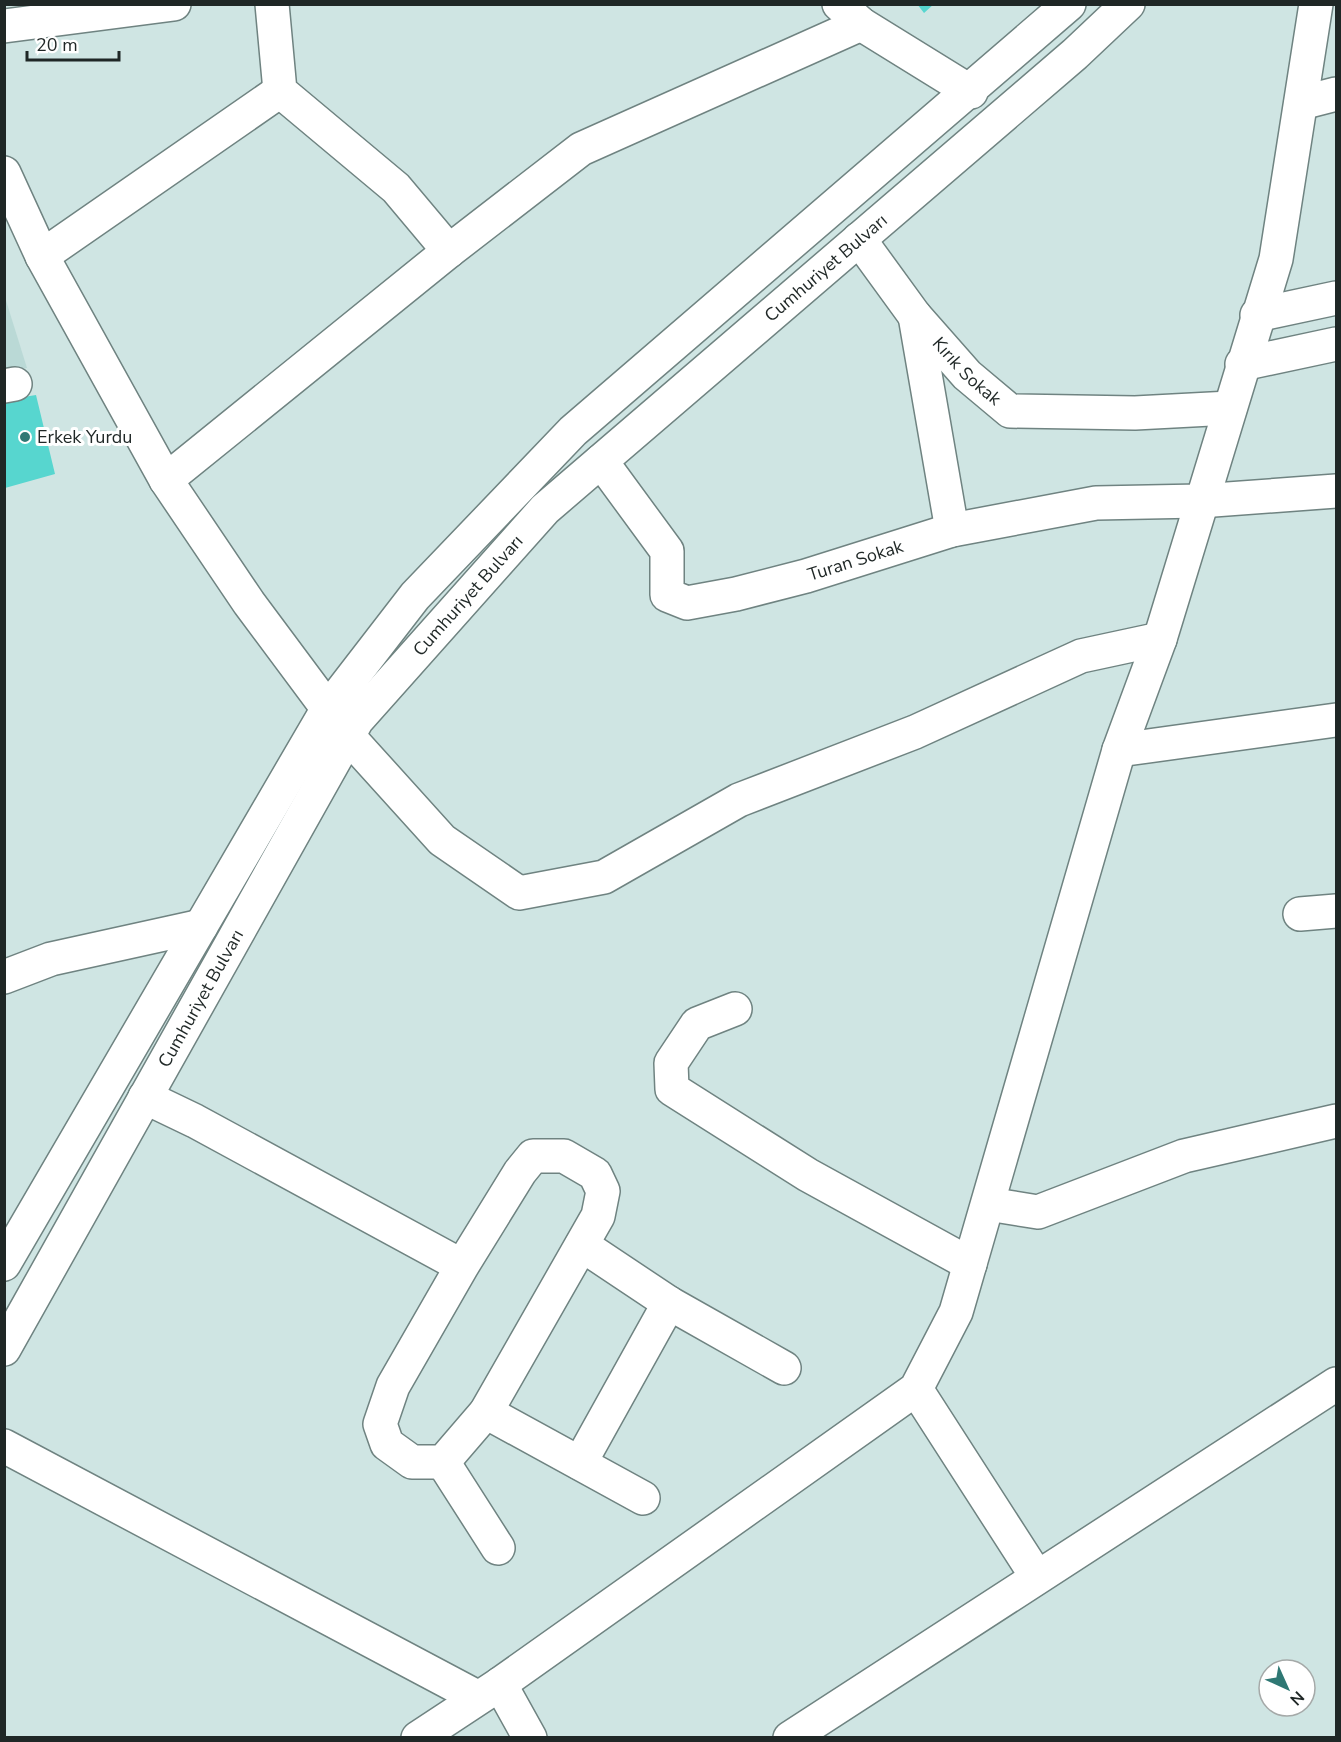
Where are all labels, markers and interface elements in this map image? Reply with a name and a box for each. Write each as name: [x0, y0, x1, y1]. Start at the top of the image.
scale bar: [27, 24, 118, 62]
text: 20 m: [36, 33, 78, 57]
street label: Cumhuriyet Bulvarı: [759, 208, 892, 327]
street label: Kırık Sokak: [927, 332, 1007, 411]
place label: Erkek Yurdu: [37, 425, 132, 449]
marker: Erkek Yurdu: [18, 430, 32, 444]
street label: Cumhuriyet Bulvarı: [407, 530, 528, 661]
street label: Turan Sokak: [805, 534, 907, 587]
street label: Cumhuriyet Bulvarı: [152, 925, 249, 1072]
north arrow: [1257, 1658, 1317, 1718]
text: N: [1285, 1686, 1309, 1710]

